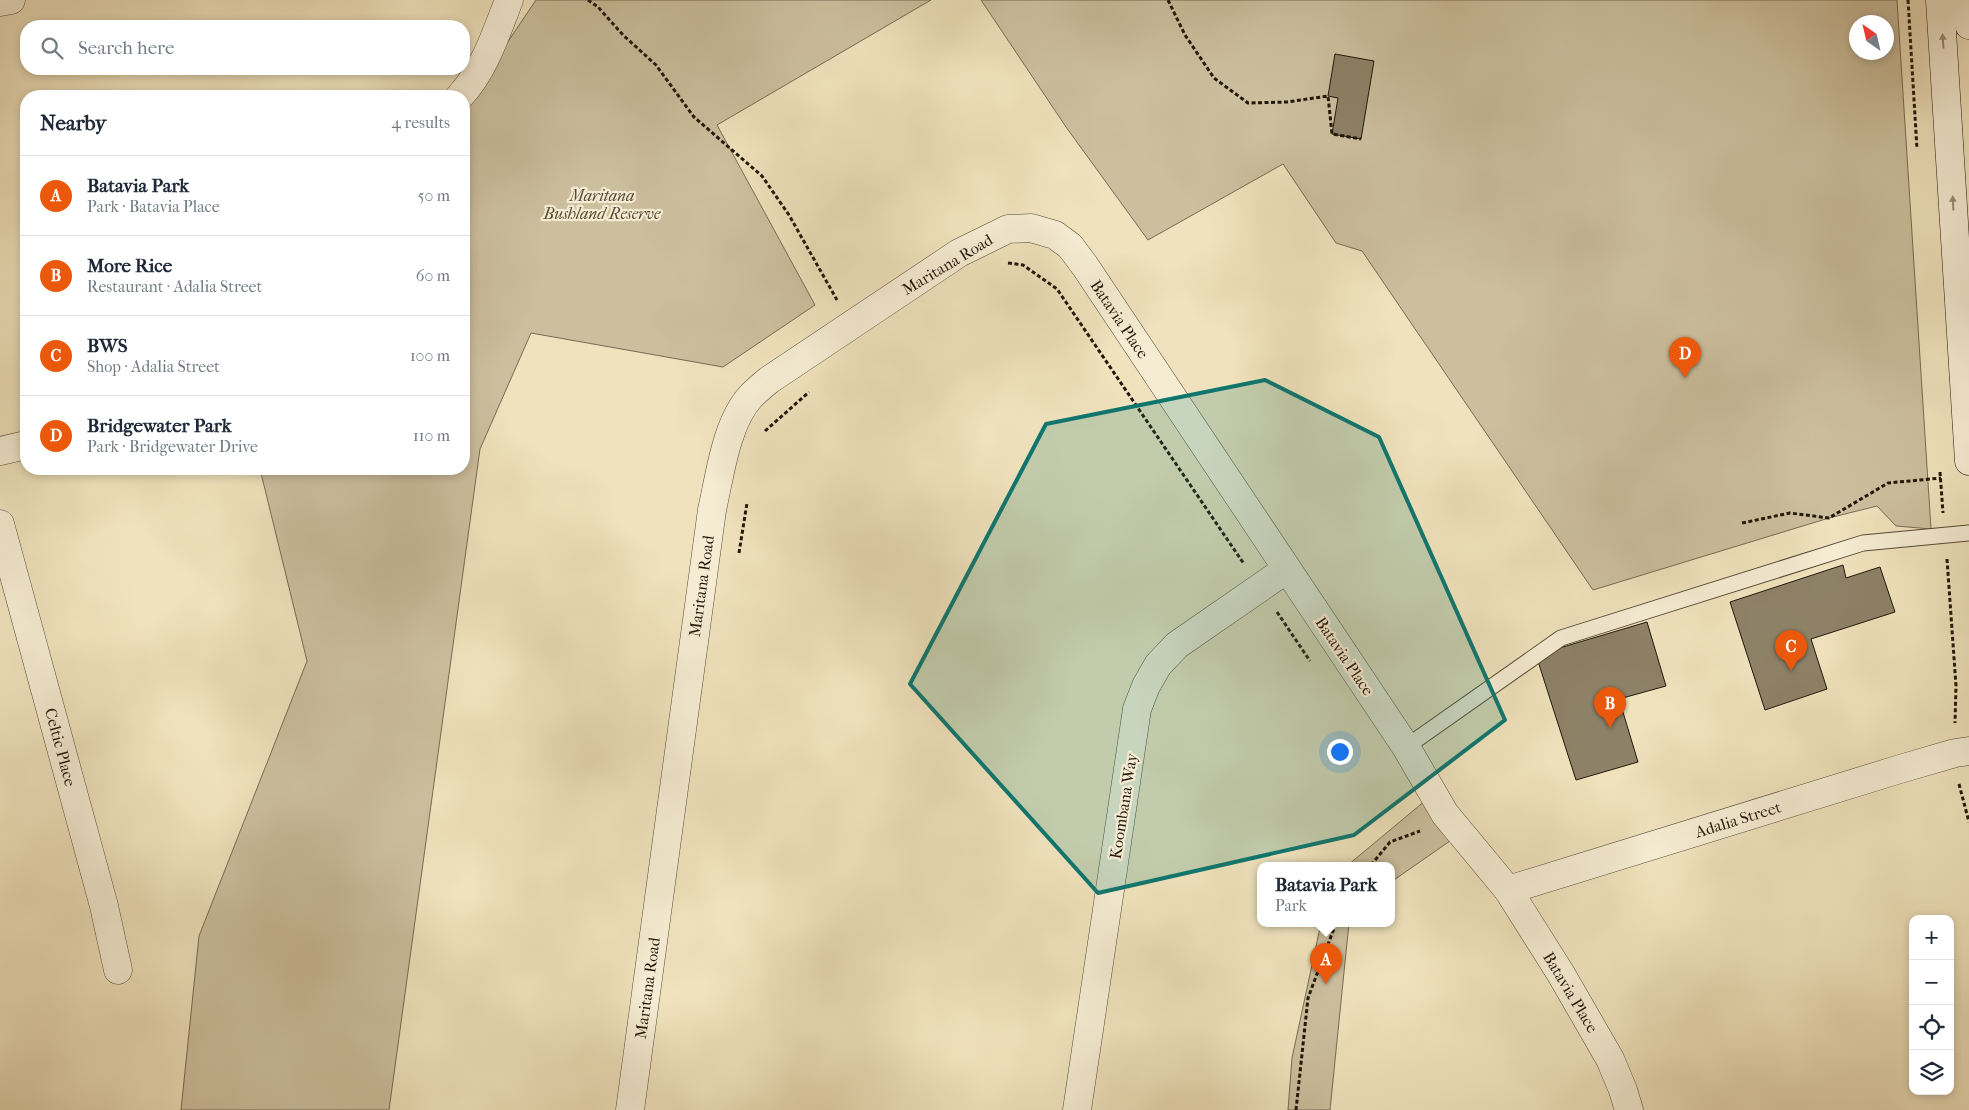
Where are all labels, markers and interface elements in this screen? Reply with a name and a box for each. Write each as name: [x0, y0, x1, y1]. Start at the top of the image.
north arrow: [1849, 15, 1894, 60]
search box: [20, 20, 470, 75]
one-way arrow: [1939, 33, 1947, 49]
icon: search: [38, 34, 66, 62]
text: Search here: [78, 37, 174, 59]
text: Nearby: [40, 111, 106, 135]
text: 4 results: [392, 113, 450, 132]
text: Batavia Park: [87, 175, 189, 197]
text: A: [51, 186, 61, 205]
text: 50 m: [418, 186, 450, 205]
park label: Maritana Bushland Reserve: [543, 186, 661, 223]
one-way arrow: [1948, 195, 1956, 211]
text: Park · Batavia Place: [87, 197, 220, 216]
street label: Maritana Road: [899, 230, 996, 299]
text: More Rice: [87, 255, 172, 277]
text: B: [51, 266, 61, 285]
text: 60 m: [416, 266, 450, 285]
street label: Batavia Place: [1086, 276, 1153, 362]
text: Restaurant · Adalia Street: [87, 277, 262, 296]
text: BWS: [87, 335, 128, 357]
pin: D: [1669, 337, 1701, 378]
text: C: [51, 346, 61, 365]
text: 100 m: [410, 346, 450, 365]
text: Shop · Adalia Street: [87, 357, 220, 376]
text: Bridgewater Park: [87, 415, 231, 437]
text: D: [50, 426, 62, 445]
text: 110 m: [413, 426, 450, 445]
text: Park · Bridgewater Drive: [87, 437, 258, 456]
street label: Maritana Road: [685, 534, 718, 638]
street label: Batavia Place: [1311, 613, 1378, 699]
pin: C: [1775, 630, 1807, 671]
pin: B: [1594, 687, 1626, 728]
street label: Celtic Place: [41, 706, 80, 788]
your location: [1327, 739, 1353, 765]
street label: Koombana Way: [1106, 751, 1141, 860]
street label: Adalia Street: [1692, 797, 1784, 842]
popup: [1257, 862, 1395, 927]
text: Batavia Park: [1275, 874, 1377, 896]
text: Park: [1275, 896, 1307, 915]
map controls: [1909, 915, 1954, 1095]
button: +: [1909, 915, 1954, 960]
street label: Maritana Road: [631, 936, 664, 1040]
pin: A: [1310, 943, 1342, 984]
street label: Batavia Place: [1539, 949, 1602, 1036]
button: −: [1909, 960, 1954, 1005]
button: locate: [1909, 1005, 1954, 1050]
button: layers: [1909, 1050, 1954, 1095]

